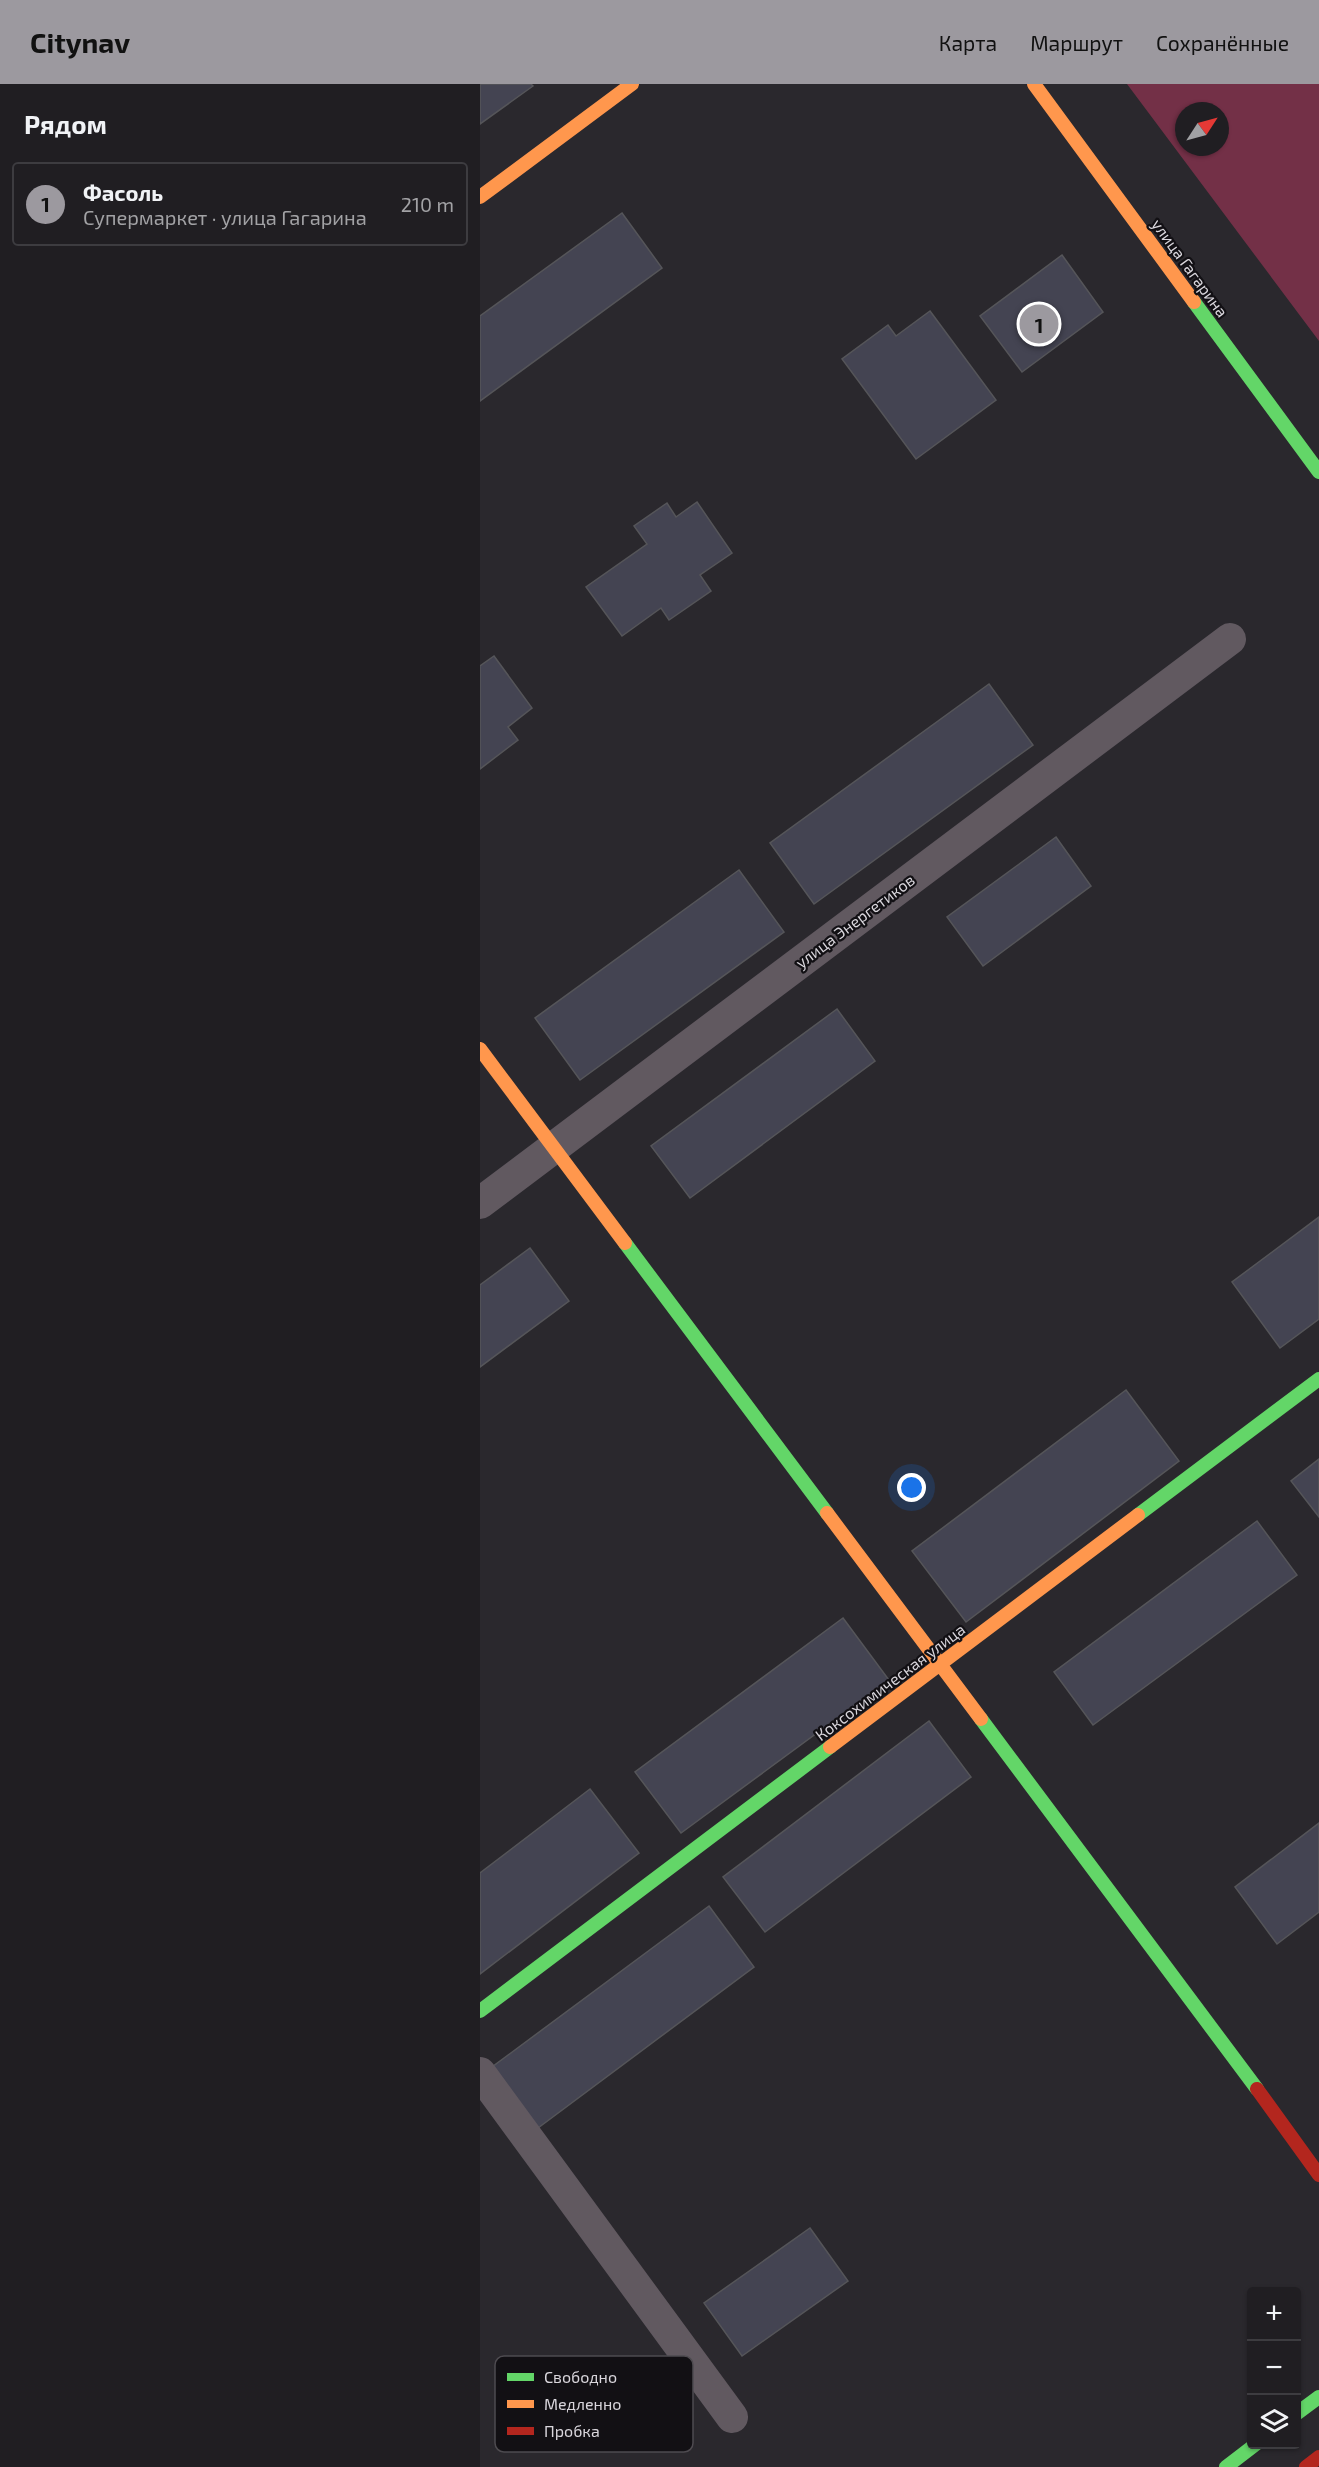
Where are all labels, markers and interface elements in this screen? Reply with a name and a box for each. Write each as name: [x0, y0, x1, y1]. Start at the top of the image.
text: Citynav: [30, 25, 130, 59]
text: Карта: [939, 30, 997, 55]
text: Маршрут: [1030, 30, 1123, 55]
text: Сохранённые: [1156, 30, 1289, 55]
north arrow: [1175, 102, 1229, 156]
text: Рядом: [24, 108, 107, 139]
text: Фасоль: [83, 179, 163, 205]
text: 1: [41, 192, 50, 216]
text: 210 m: [401, 192, 454, 216]
text: Супермаркет · улица Гагарина: [83, 205, 367, 229]
street label: улица Гагарина: [1148, 215, 1232, 321]
pin: 1: [1020, 302, 1058, 346]
street label: улица Энергетиков: [791, 870, 919, 972]
your location: [897, 1473, 926, 1502]
street label: Коксохимическая улица: [811, 1619, 969, 1745]
map controls: [1247, 2287, 1301, 2449]
button: +: [1247, 2287, 1301, 2341]
button: −: [1247, 2341, 1301, 2395]
legend: [495, 2356, 693, 2452]
text: Свободно: [544, 2367, 617, 2386]
text: Медленно: [544, 2394, 621, 2413]
button: layers: [1247, 2395, 1301, 2449]
text: Пробка: [544, 2421, 600, 2440]

